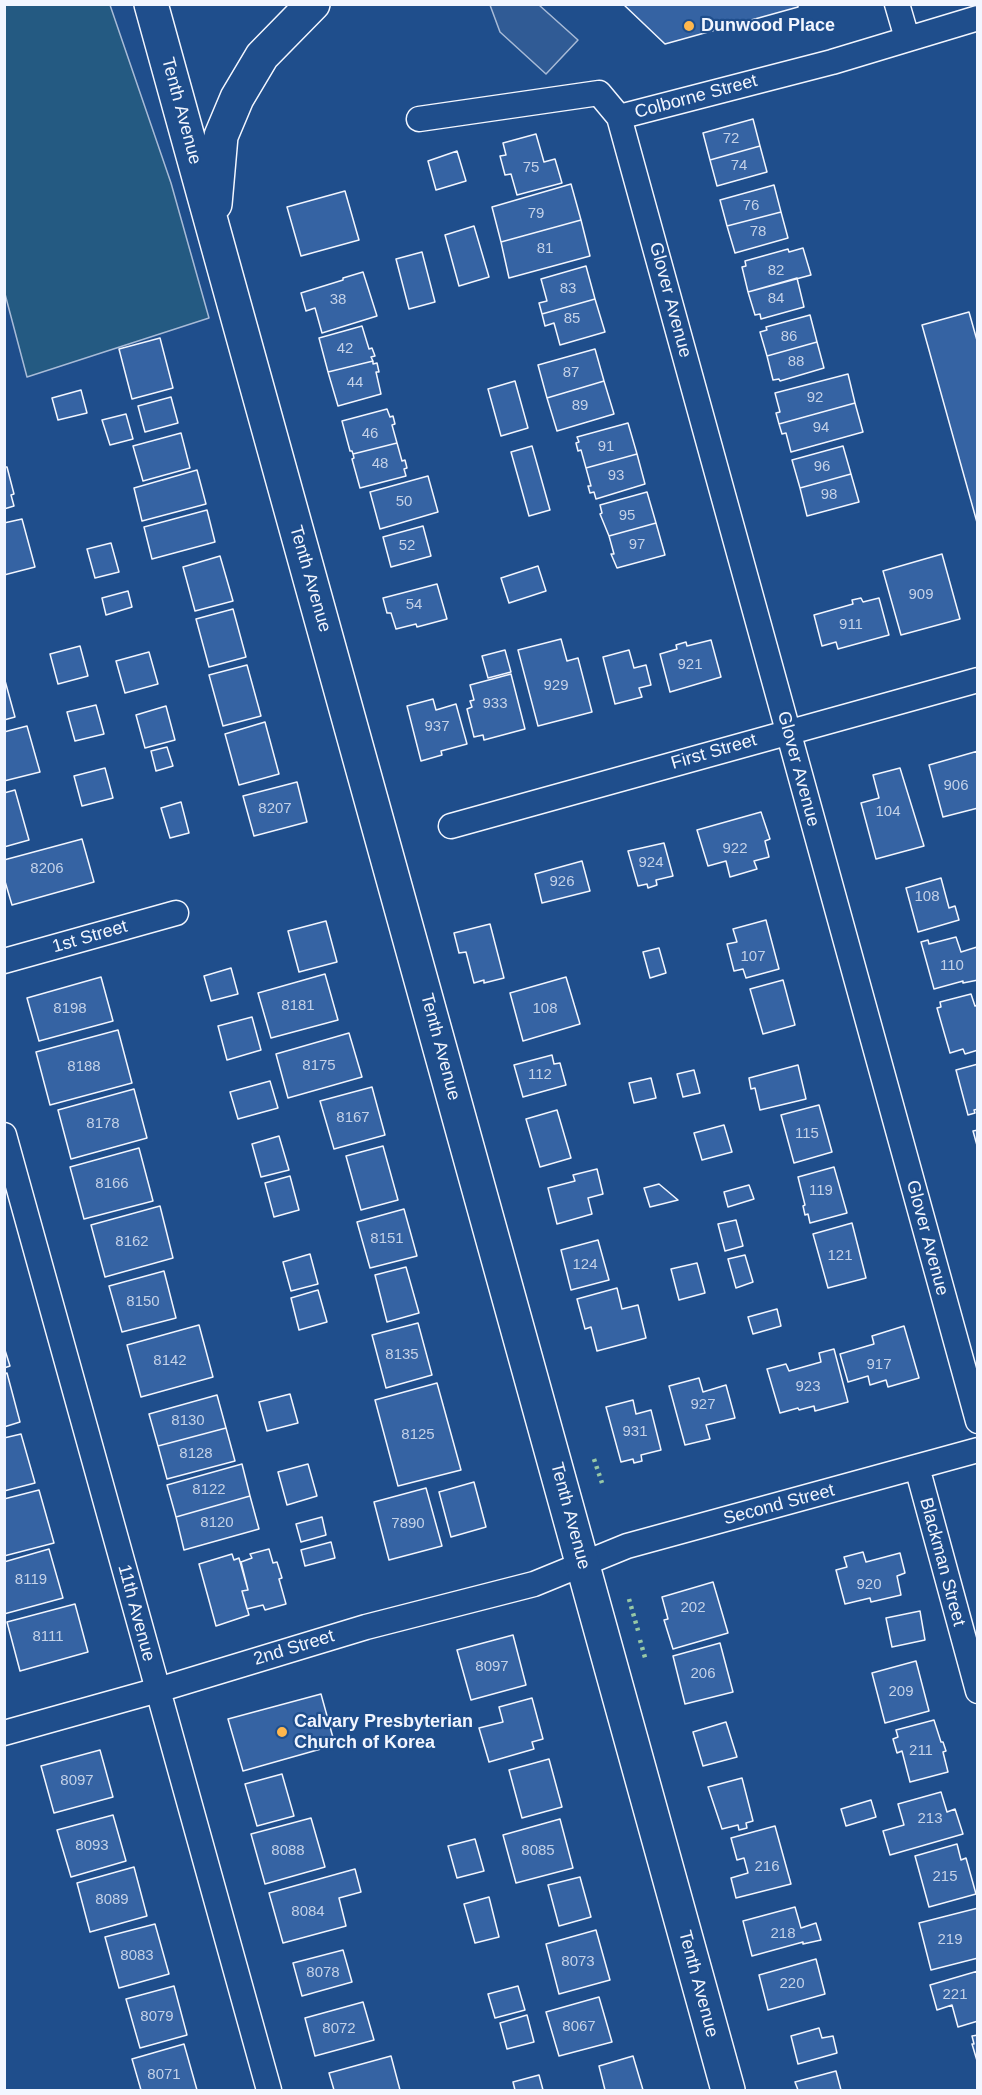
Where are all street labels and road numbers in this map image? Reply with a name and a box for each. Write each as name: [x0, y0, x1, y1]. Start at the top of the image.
street label: Tenth Avenue: [156, 55, 206, 167]
street label: Colborne Street: [632, 70, 760, 124]
street label: Glover Avenue: [644, 240, 696, 360]
street label: Tenth Avenue: [284, 523, 336, 635]
street label: Glover Avenue: [772, 709, 824, 829]
street label: First Street: [669, 729, 759, 775]
street label: 1st Street: [50, 916, 130, 958]
street label: Tenth Avenue: [415, 991, 465, 1103]
street label: Glover Avenue: [901, 1178, 953, 1298]
street label: Tenth Avenue: [545, 1460, 595, 1572]
street label: Second Street: [721, 1480, 837, 1530]
street label: Blackman Street: [914, 1495, 970, 1629]
street label: 11th Avenue: [113, 1562, 159, 1664]
street label: 2nd Street: [251, 1626, 337, 1670]
street label: Tenth Avenue: [673, 1928, 723, 2040]

